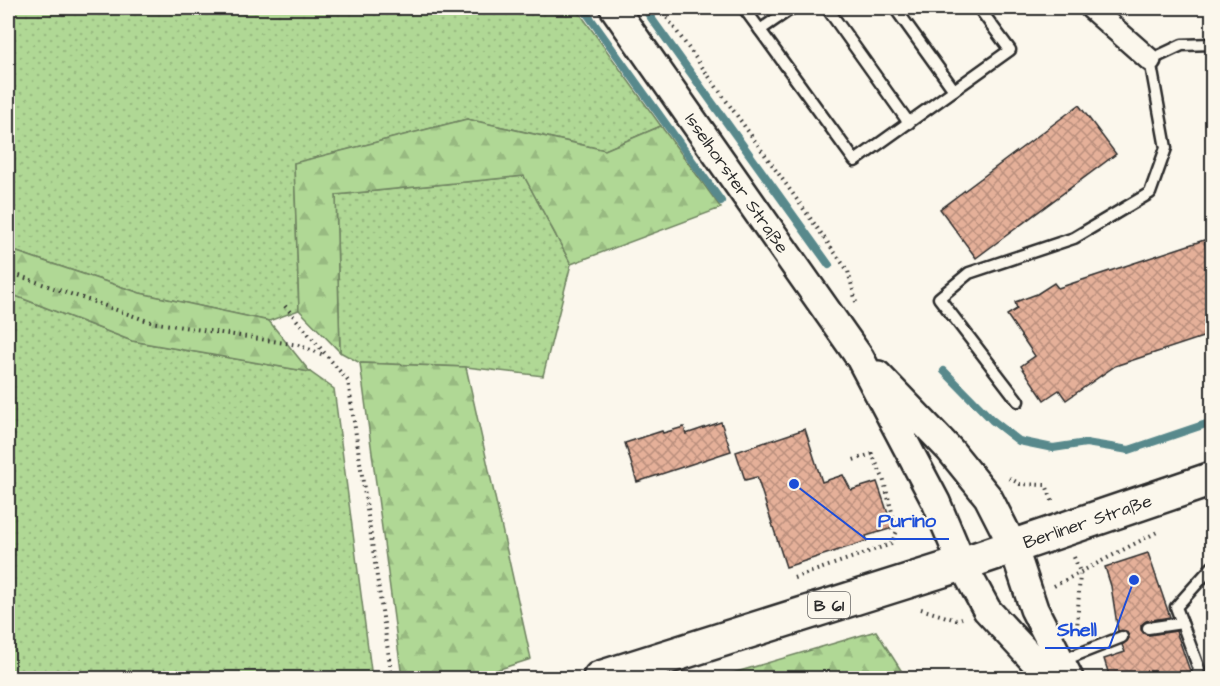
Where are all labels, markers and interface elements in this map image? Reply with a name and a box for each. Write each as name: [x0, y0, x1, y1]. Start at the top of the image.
street label: Isselhorster Straße: [679, 108, 795, 259]
street label: Berliner Straße: [1020, 488, 1156, 555]
callout: Purino: [866, 501, 949, 539]
text: Purino: [878, 507, 937, 535]
road number: B 61: [808, 592, 850, 618]
callout: Shell: [1045, 610, 1109, 648]
text: Shell: [1056, 616, 1097, 644]

